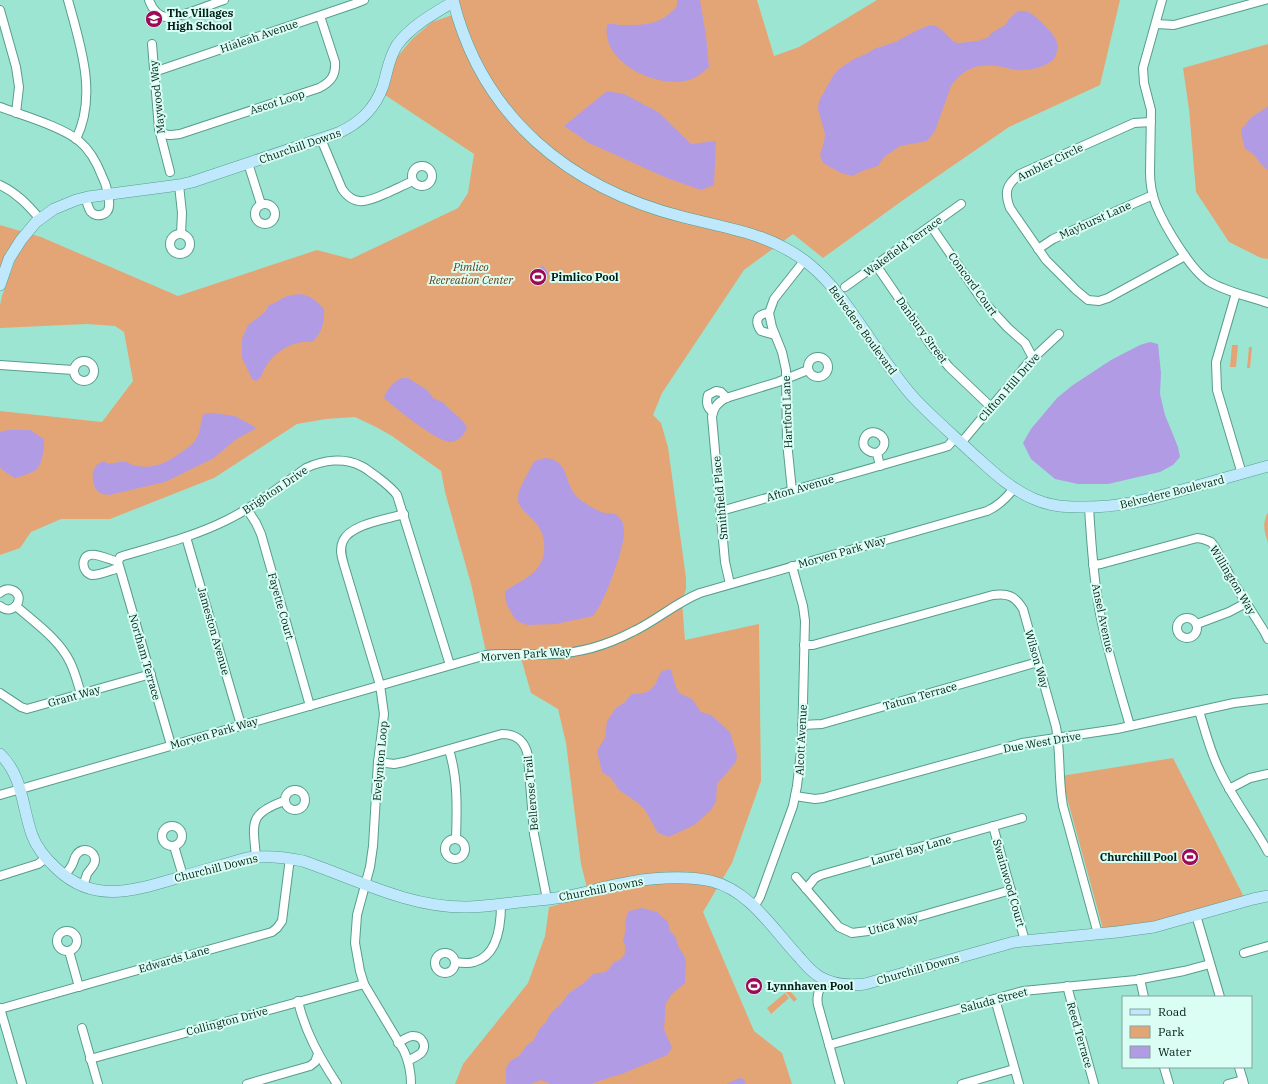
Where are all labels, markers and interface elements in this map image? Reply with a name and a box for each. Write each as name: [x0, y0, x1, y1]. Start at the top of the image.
place label: The Villages High School: [167, 6, 234, 33]
school or university icon: The Villages High School: [144, 9, 164, 29]
street label: Hialeah Avenue: [218, 16, 300, 56]
street label: Maywood Way: [146, 60, 168, 134]
street label: Ascot Loop: [248, 86, 306, 117]
street label: Churchill Downs: [257, 125, 343, 167]
street label: Ambler Circle: [1015, 140, 1085, 184]
street label: Mayhurst Lane: [1057, 198, 1133, 242]
street label: Wakefield Terrace: [861, 213, 945, 279]
street label: Concord Court: [945, 250, 1001, 319]
park label: Pimlico Recreation Center: [428, 260, 514, 287]
sports icon: Pimlico Pool: [528, 267, 548, 287]
place label: Pimlico Pool: [551, 270, 619, 284]
street label: Belvedere Boulevard: [826, 283, 900, 378]
street label: Danbury Street: [893, 294, 951, 366]
street label: Clifton Hill Drive: [975, 350, 1043, 424]
street label: Hartford Lane: [779, 375, 795, 449]
street label: Smithfield Place: [709, 455, 731, 541]
street label: Brighton Drive: [240, 463, 310, 517]
street label: Afton Avenue: [765, 472, 836, 504]
street label: Belvedere Boulevard: [1118, 472, 1226, 512]
street label: Morven Park Way: [797, 533, 888, 571]
street label: Willington Way: [1207, 543, 1259, 617]
street label: Fayette Court: [265, 571, 297, 641]
street label: Ansel Avenue: [1089, 582, 1117, 654]
street label: Jameston Avenue: [195, 585, 233, 677]
street label: Northam Terrace: [126, 612, 164, 702]
street label: Wilson Way: [1022, 628, 1052, 690]
street label: Morven Park Way: [480, 644, 572, 664]
street label: Tatum Terrace: [881, 679, 959, 713]
street label: Grant Way: [46, 682, 102, 710]
street label: Alcott Avenue: [792, 704, 810, 776]
street label: Morven Park Way: [169, 714, 260, 752]
street label: Evelynton Loop: [370, 720, 390, 802]
street label: Due West Drive: [1002, 728, 1082, 756]
street label: Bellerose Trail: [521, 755, 541, 831]
street label: Laurel Bay Lane: [869, 832, 953, 868]
street label: Swainwood Court: [990, 838, 1028, 929]
sports icon: Churchill Pool: [1180, 847, 1200, 867]
place label: Churchill Pool: [1100, 850, 1177, 864]
street label: Churchill Downs: [173, 851, 259, 885]
street label: Churchill Downs: [558, 874, 644, 904]
street label: Utica Way: [866, 910, 920, 938]
street label: Edwards Lane: [137, 942, 211, 976]
street label: Churchill Downs: [875, 950, 961, 988]
sports icon: Lynnhaven Pool: [744, 976, 764, 996]
place label: Lynnhaven Pool: [767, 979, 854, 993]
street label: Saluda Street: [959, 984, 1029, 1016]
legend: [1122, 996, 1252, 1068]
street label: Reed Terrace: [1064, 1000, 1096, 1070]
street label: Collington Drive: [185, 1003, 269, 1039]
text: Road: [1158, 1004, 1187, 1019]
text: Park: [1158, 1024, 1184, 1039]
text: Water: [1158, 1044, 1192, 1059]

